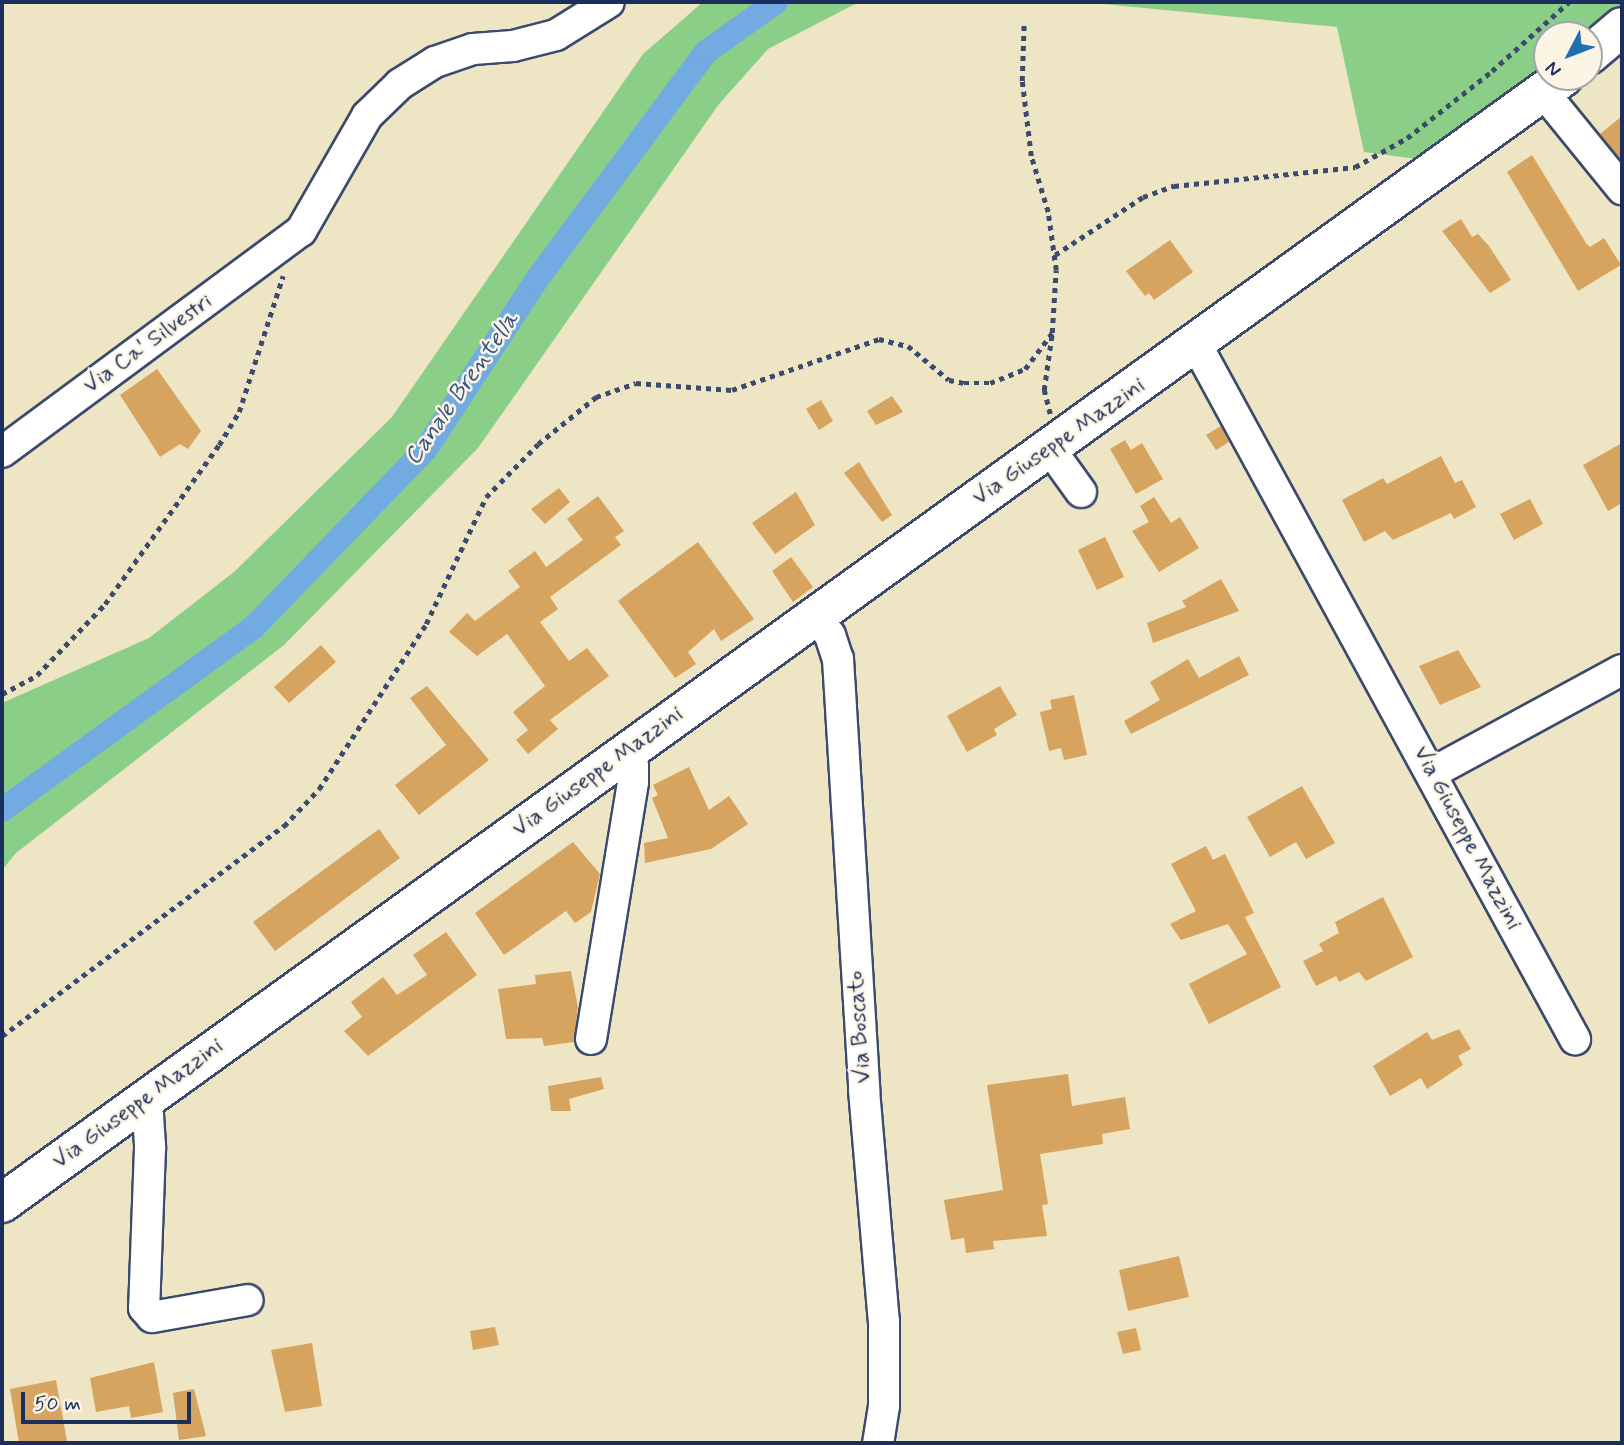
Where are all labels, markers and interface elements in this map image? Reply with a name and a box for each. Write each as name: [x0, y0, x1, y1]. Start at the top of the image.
north arrow: [1533, 21, 1603, 91]
text: N: [1540, 56, 1567, 82]
street label: Via Ca' Silvestri: [79, 289, 217, 399]
water label: Canale Brentella: [399, 307, 525, 471]
street label: Via Giuseppe Mazzini: [969, 373, 1149, 511]
street label: Via Giuseppe Mazzini: [508, 702, 688, 842]
street label: Via Giuseppe Mazzini: [1408, 743, 1526, 933]
street label: Via Boscato: [842, 970, 878, 1084]
street label: Via Giuseppe Mazzini: [48, 1034, 228, 1174]
scale bar: [24, 1378, 194, 1422]
text: 50 m: [34, 1390, 81, 1418]

